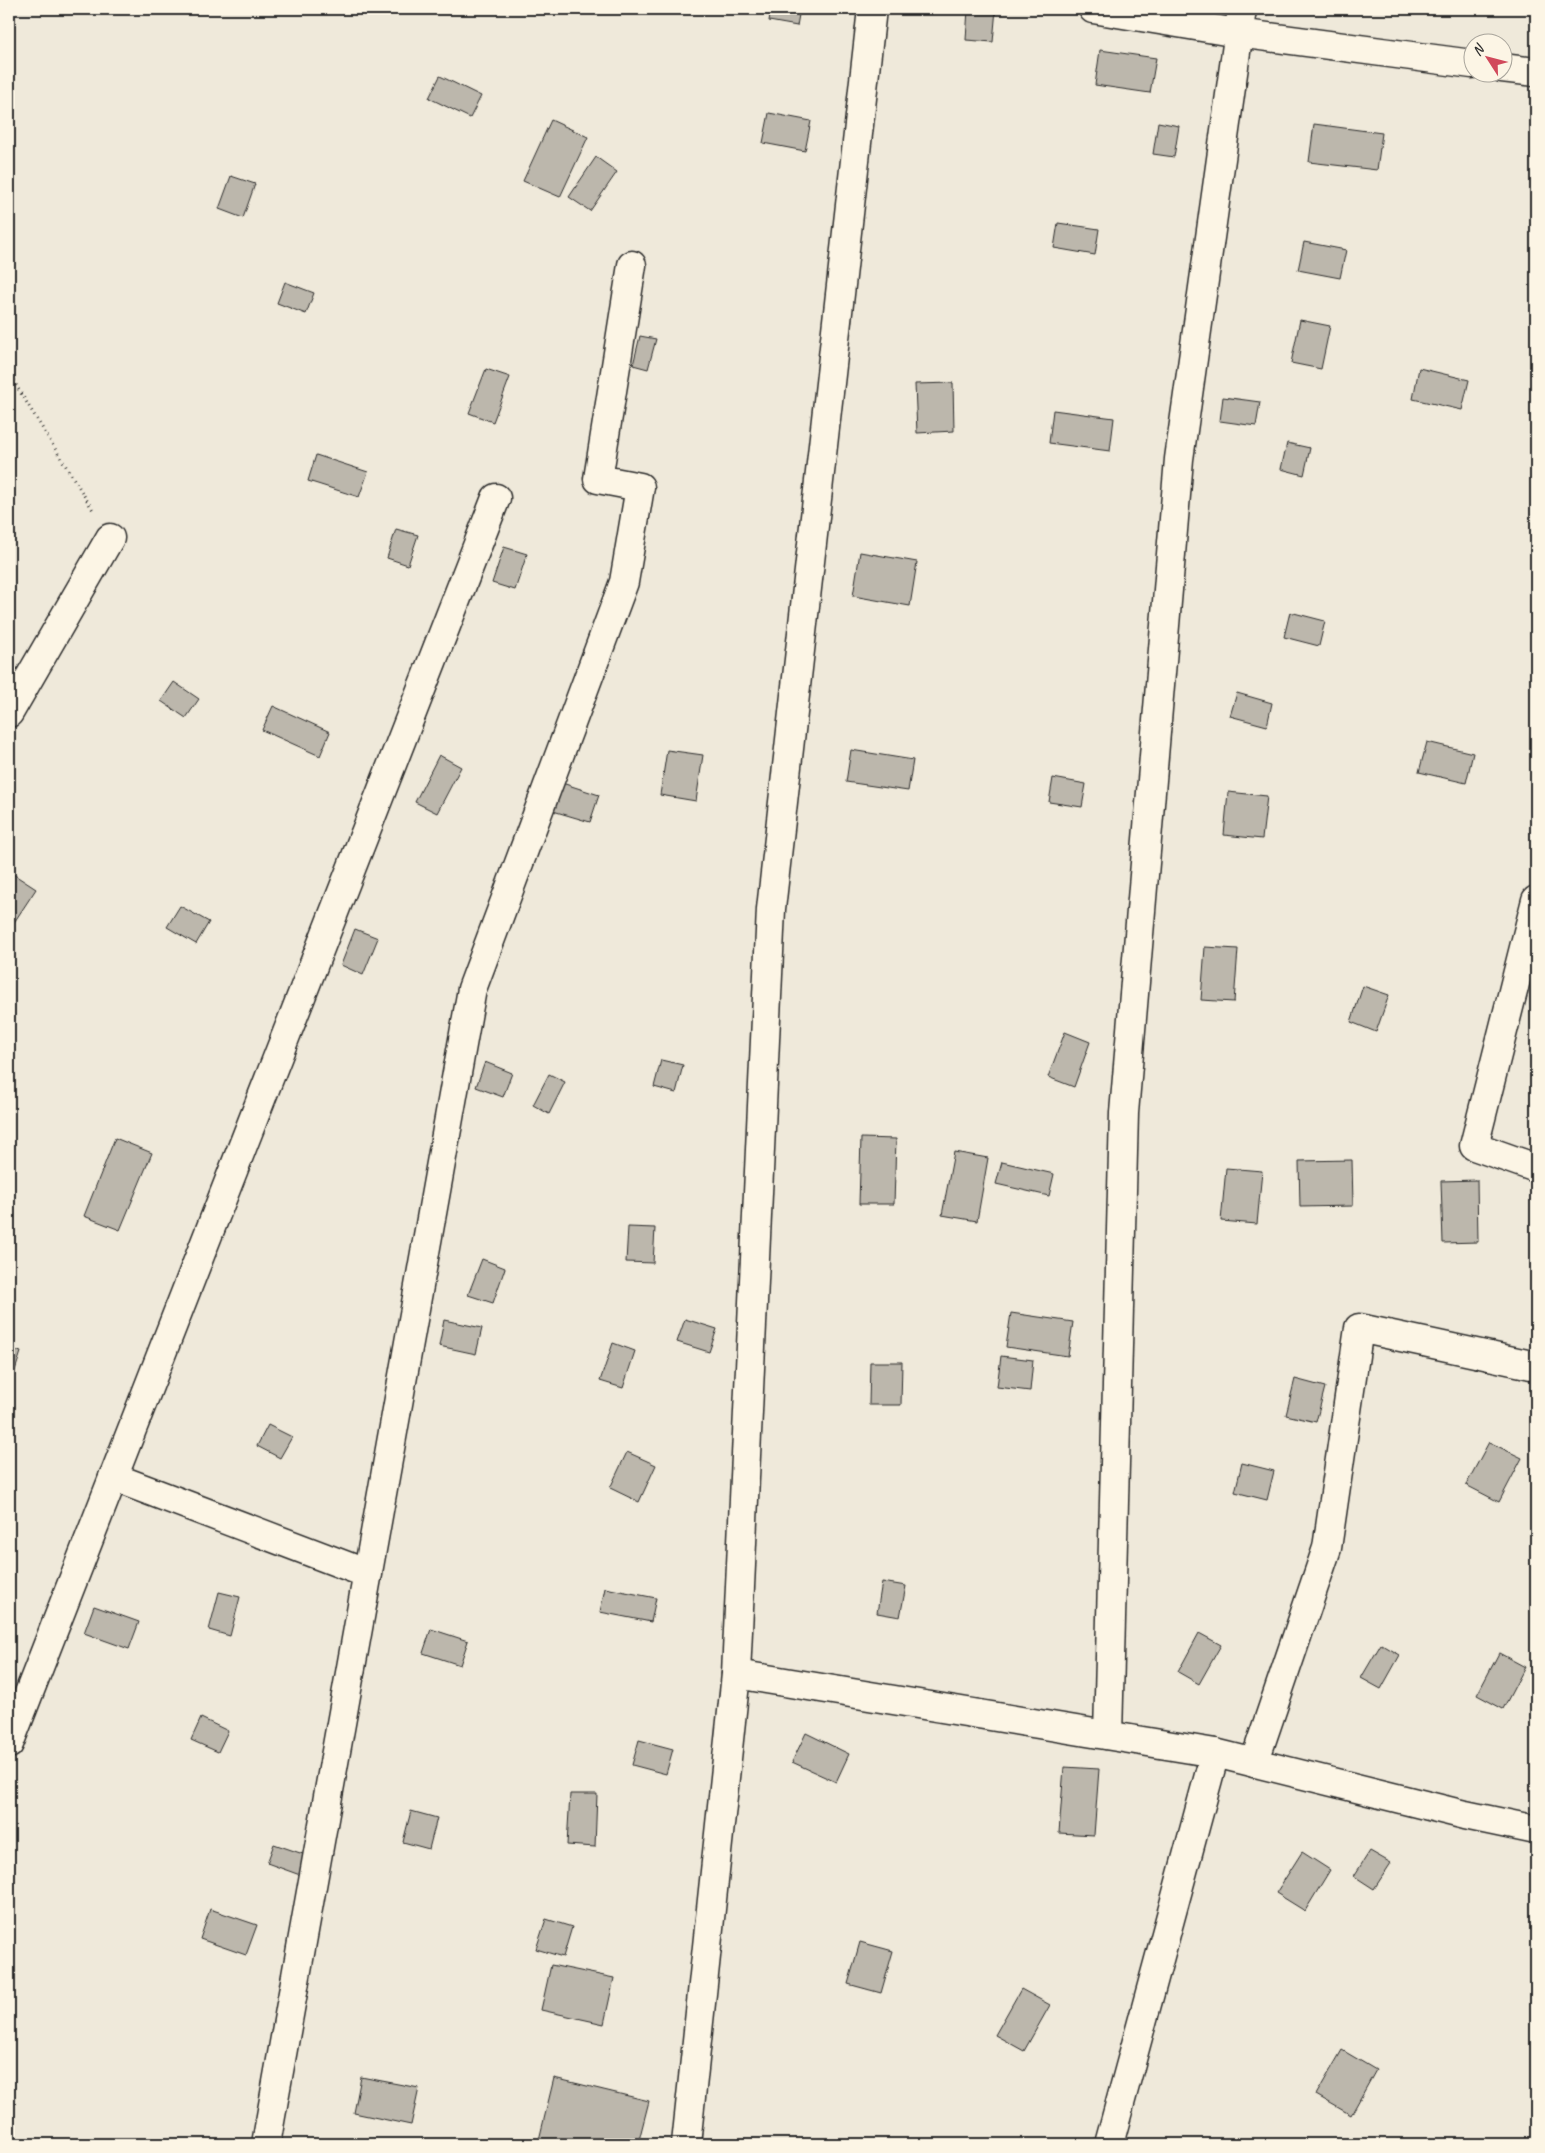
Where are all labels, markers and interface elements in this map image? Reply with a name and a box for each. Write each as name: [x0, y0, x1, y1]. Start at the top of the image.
north arrow: [1462, 32, 1512, 82]
text: N: [1468, 40, 1489, 59]

